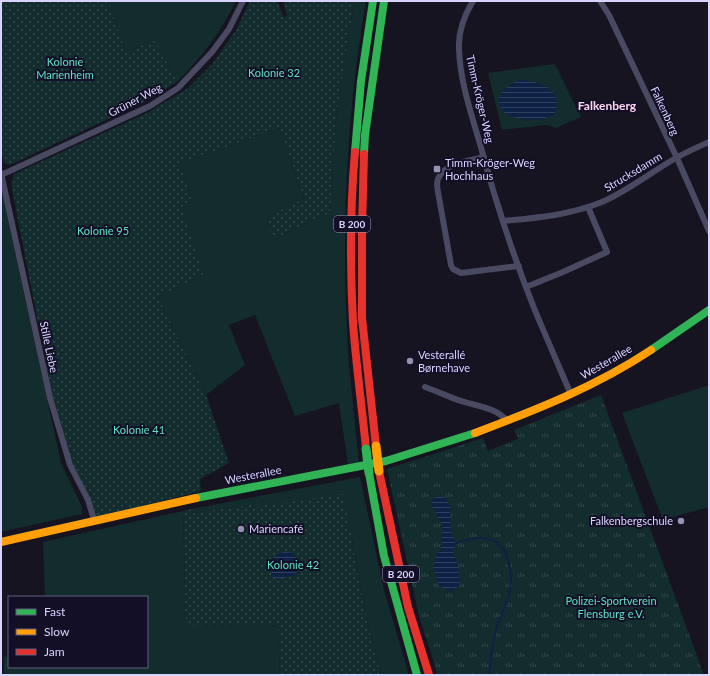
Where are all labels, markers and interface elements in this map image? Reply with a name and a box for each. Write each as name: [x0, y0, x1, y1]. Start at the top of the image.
street label: Timm-Kröger-Weg: [464, 54, 497, 144]
park label: Kolonie Marienheim: [36, 55, 94, 81]
park label: Kolonie 32: [248, 66, 300, 79]
street label: Grüner Weg: [106, 80, 164, 119]
street label: Falkenberg: [649, 84, 683, 137]
district label: Falkenberg: [578, 98, 637, 113]
street label: Strucksdamm: [601, 149, 664, 194]
place label: Timm-Kröger-Weg Hochhaus: [445, 156, 535, 182]
marker: Timm-Kröger-Weg Hochhaus: [432, 164, 442, 174]
road number: B 200: [334, 216, 370, 232]
park label: Kolonie 95: [77, 224, 129, 237]
street label: Stille Liebe: [38, 320, 61, 374]
street label: Westerallee: [578, 342, 634, 382]
place label: Vesterallé Børnehave: [418, 348, 470, 374]
marker: Vesterallé Børnehave: [405, 356, 415, 366]
park label: Kolonie 41: [113, 423, 165, 436]
street label: Westerallee: [224, 463, 282, 486]
place label: Falkenbergschule: [590, 514, 673, 527]
marker: Falkenbergschule: [676, 516, 686, 526]
place label: Mariencafé: [249, 522, 303, 535]
marker: Mariencafé: [236, 524, 246, 534]
park label: Kolonie 42: [267, 558, 319, 571]
road number: B 200: [383, 566, 419, 582]
park label: Polizei-Sportverein Flensburg e.V.: [565, 594, 657, 620]
legend: [8, 596, 148, 668]
text: Fast: [44, 604, 66, 619]
text: Slow: [44, 624, 70, 639]
text: Jam: [44, 644, 65, 659]

